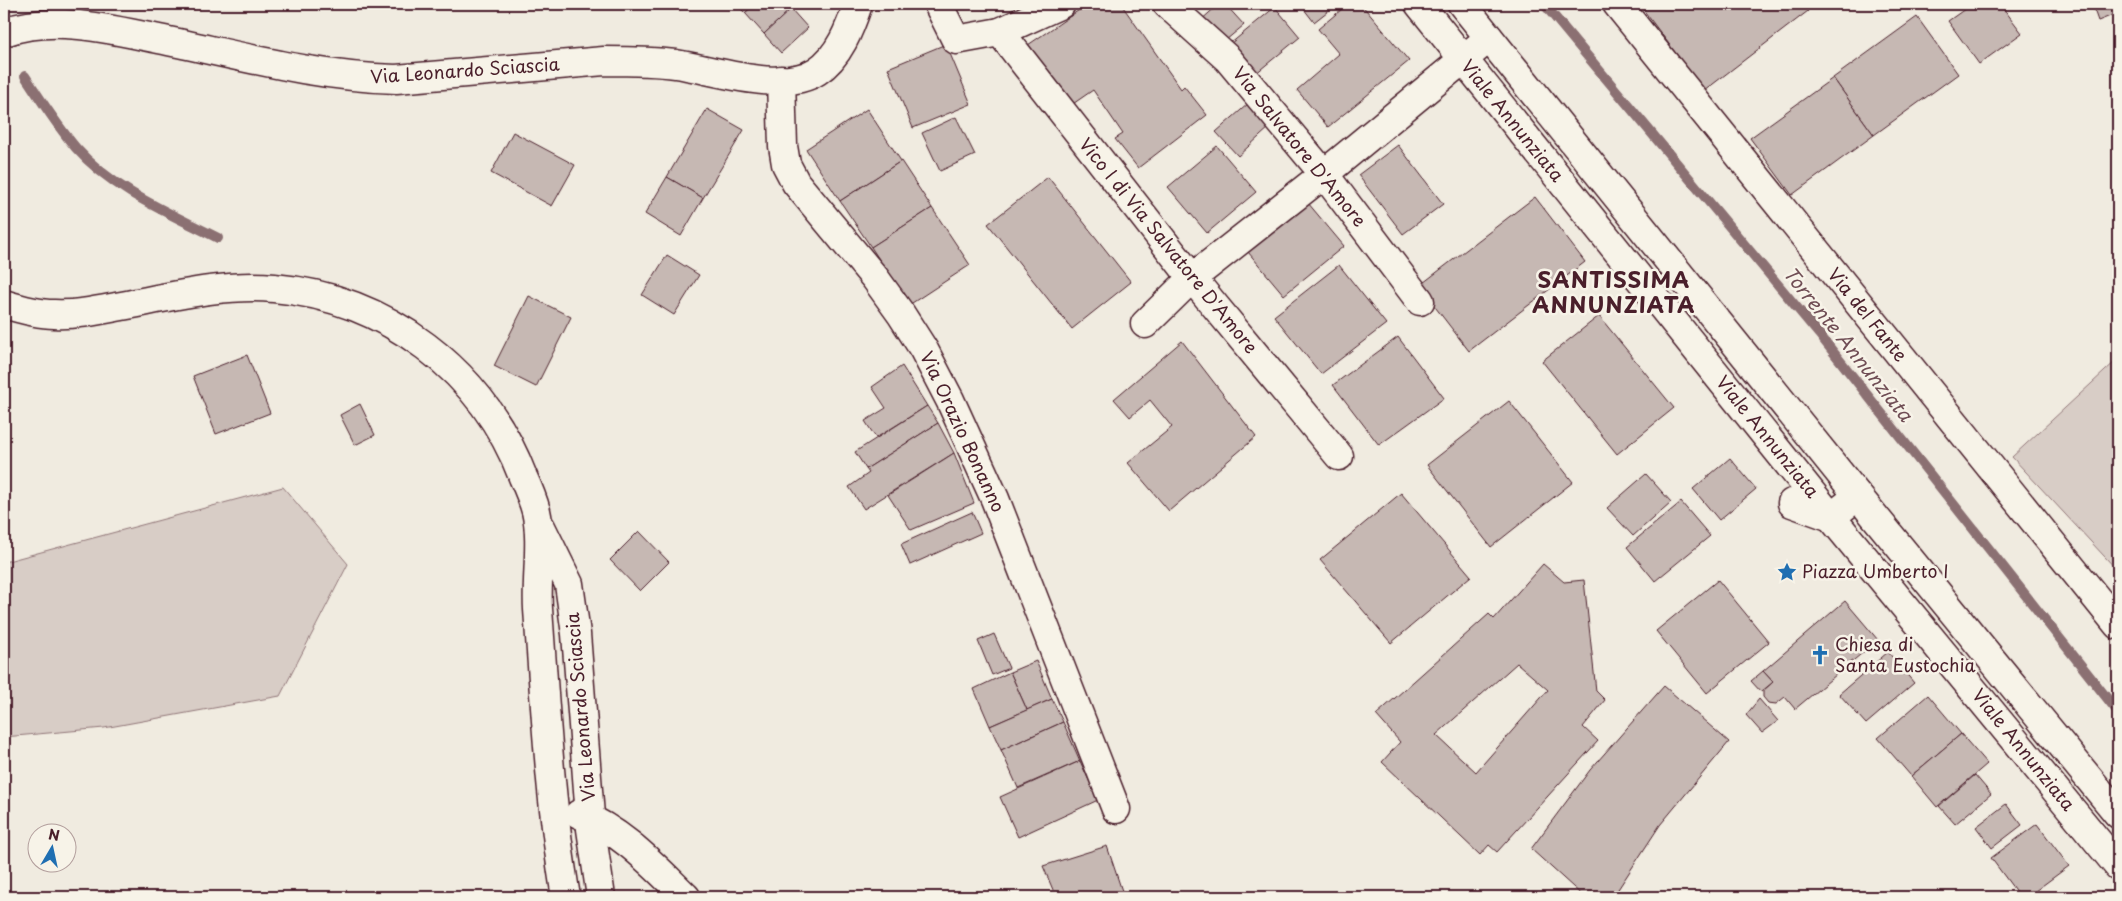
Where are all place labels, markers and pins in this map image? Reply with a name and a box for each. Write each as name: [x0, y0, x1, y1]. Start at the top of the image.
place label: Piazza Umberto I: [1802, 557, 1949, 584]
place icon: Piazza Umberto I: [1776, 561, 1798, 583]
place label: Chiesa di Santa Eustochia: [1835, 630, 1975, 678]
church icon: Chiesa di Santa Eustochia: [1809, 644, 1831, 666]

